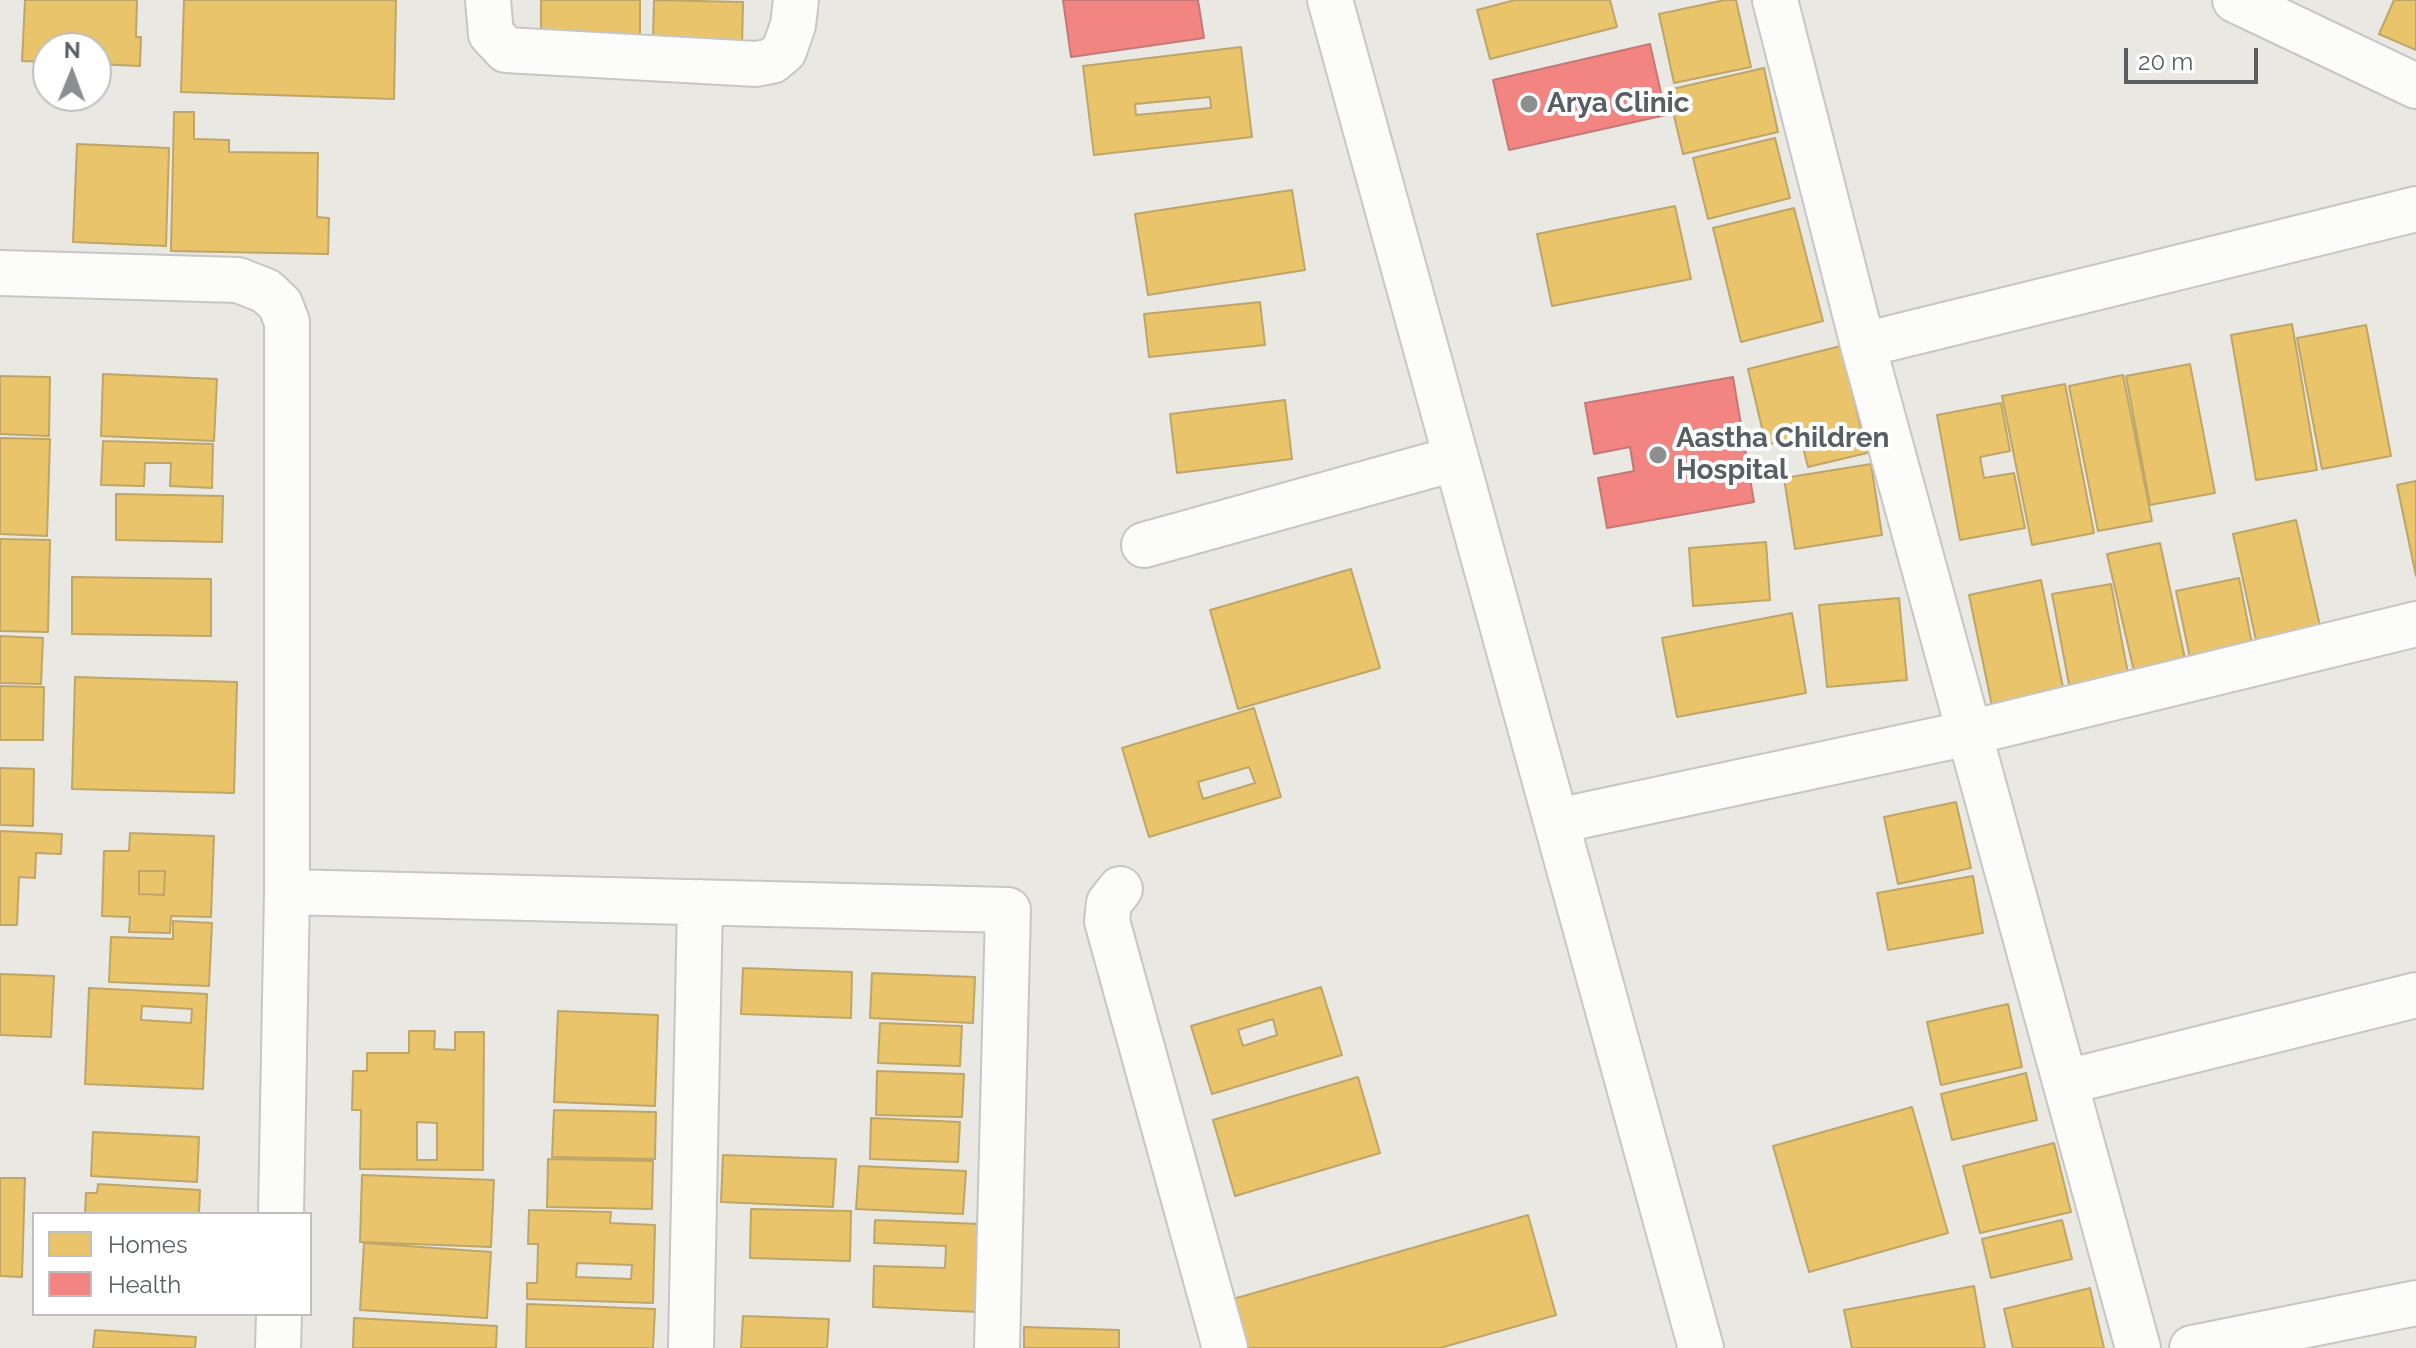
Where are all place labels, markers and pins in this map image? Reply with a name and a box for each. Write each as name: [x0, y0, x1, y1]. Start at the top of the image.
place label: Arya Clinic: [1547, 87, 1690, 121]
marker: Arya Clinic: [1518, 93, 1540, 115]
place label: Aastha Children Hospital: [1676, 422, 1889, 488]
marker: Aastha Children Hospital: [1647, 444, 1669, 466]

